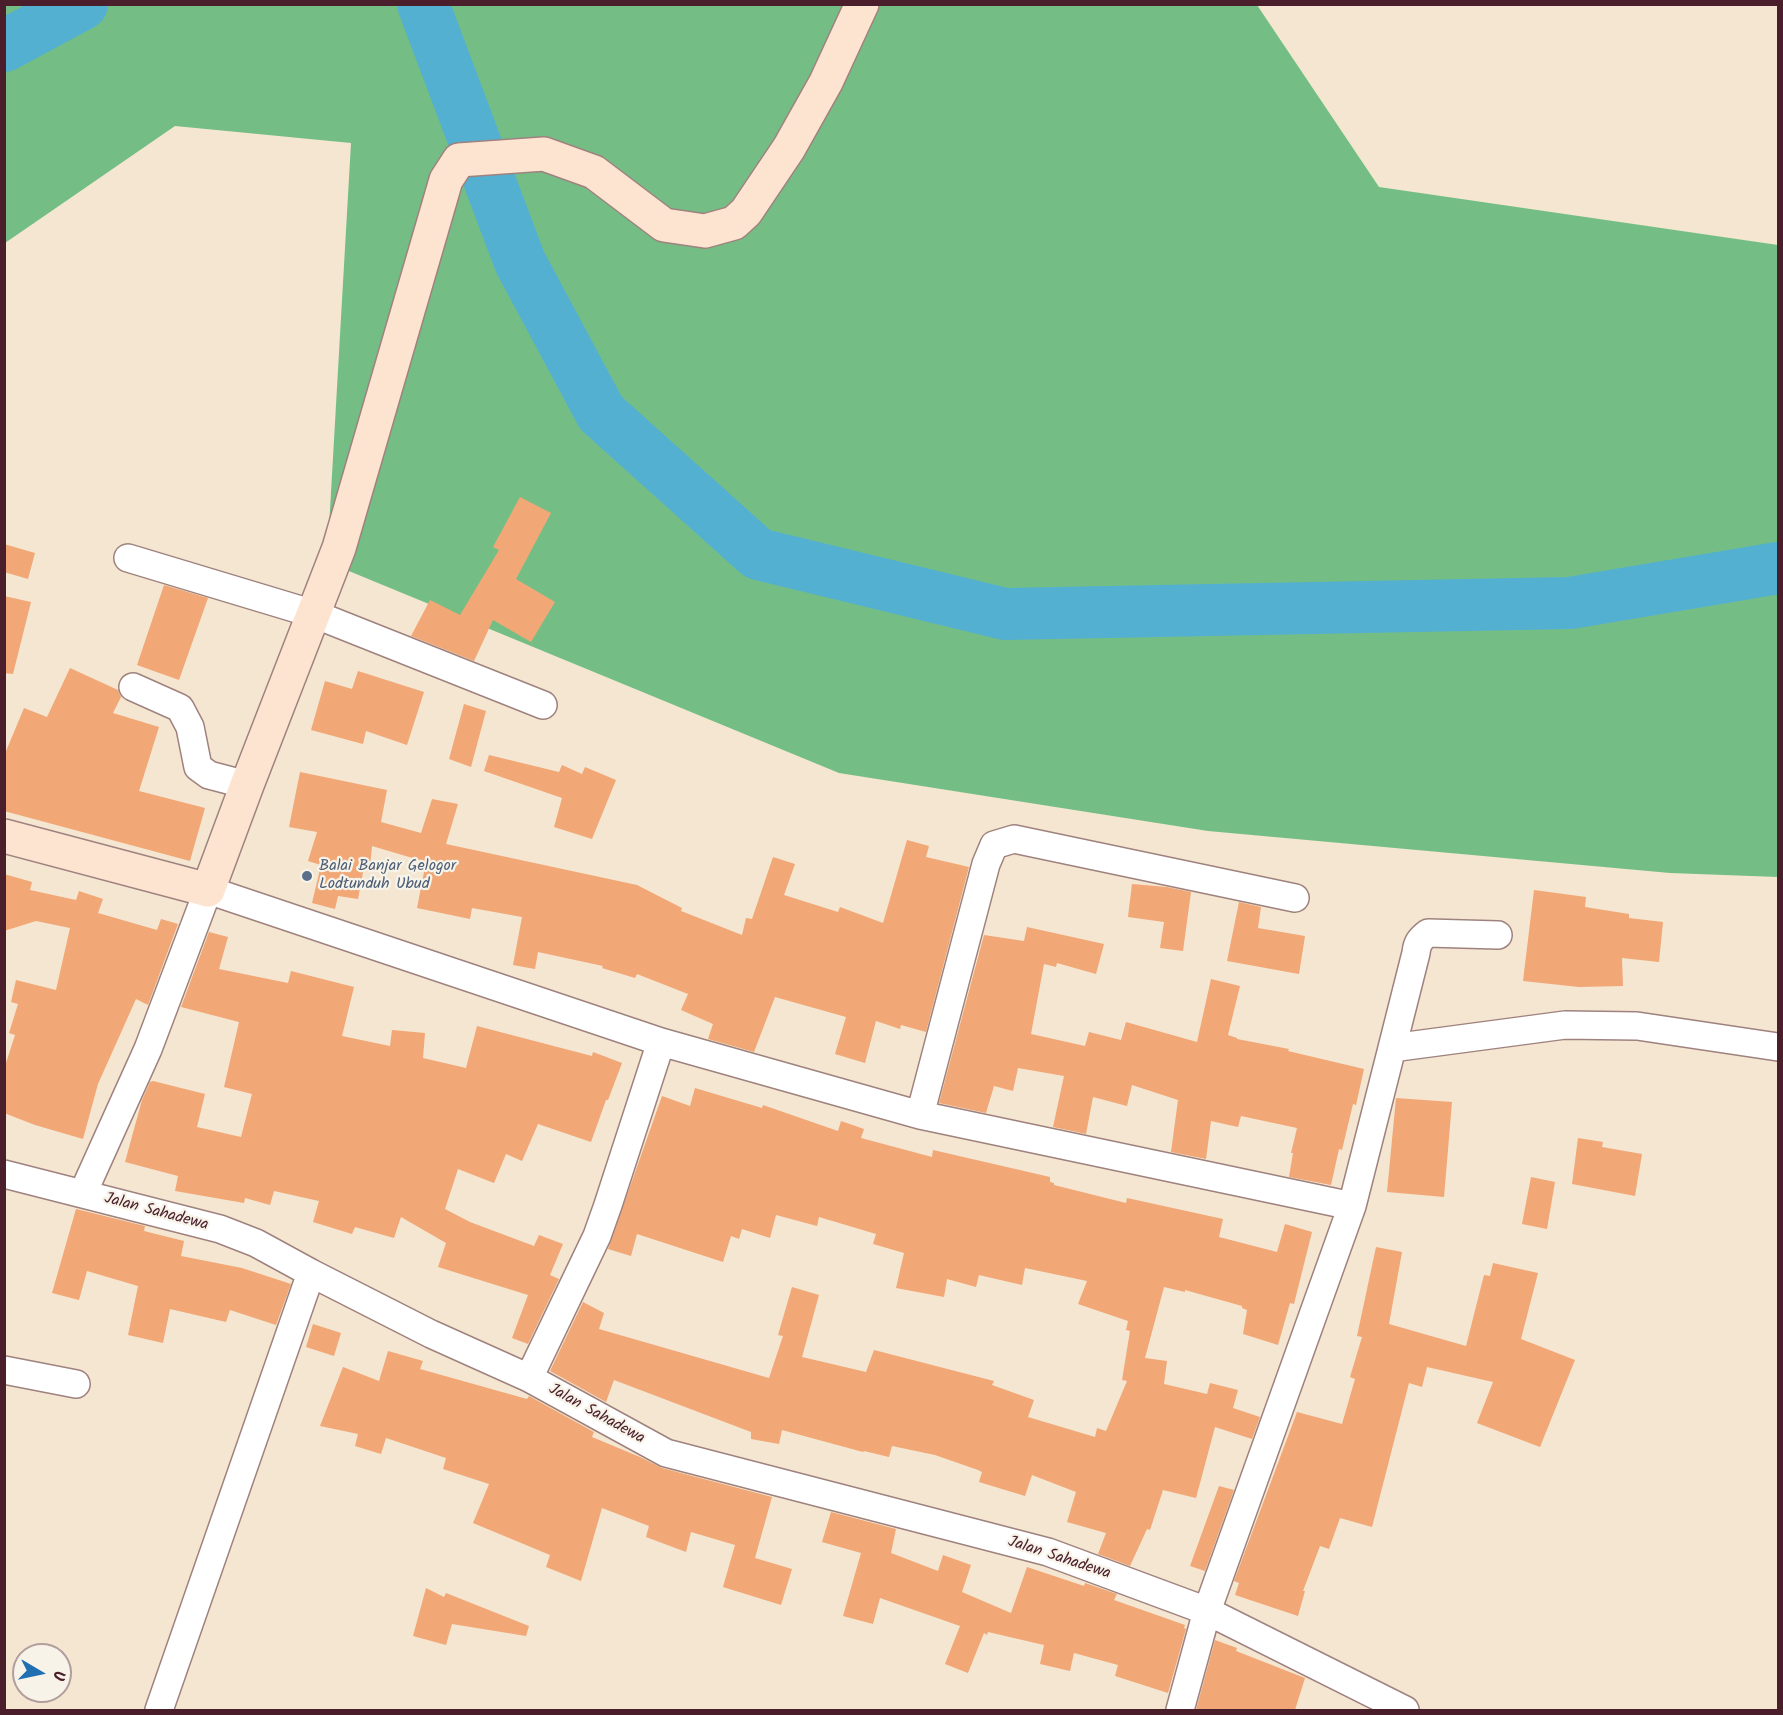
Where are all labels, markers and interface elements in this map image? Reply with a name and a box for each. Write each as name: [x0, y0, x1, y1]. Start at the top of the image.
place label: Balai Banjar Gelogor Lodtunduh Ubud: [319, 857, 456, 895]
marker: Balai Banjar Gelogor Lodtunduh Ubud: [300, 869, 314, 883]
street label: Jalan Sahadewa: [102, 1190, 210, 1236]
street label: Jalan Sahadewa: [545, 1381, 647, 1449]
street label: Jalan Sahadewa: [1005, 1533, 1113, 1585]
north arrow: [12, 1643, 72, 1703]
text: U: [45, 1669, 71, 1682]

